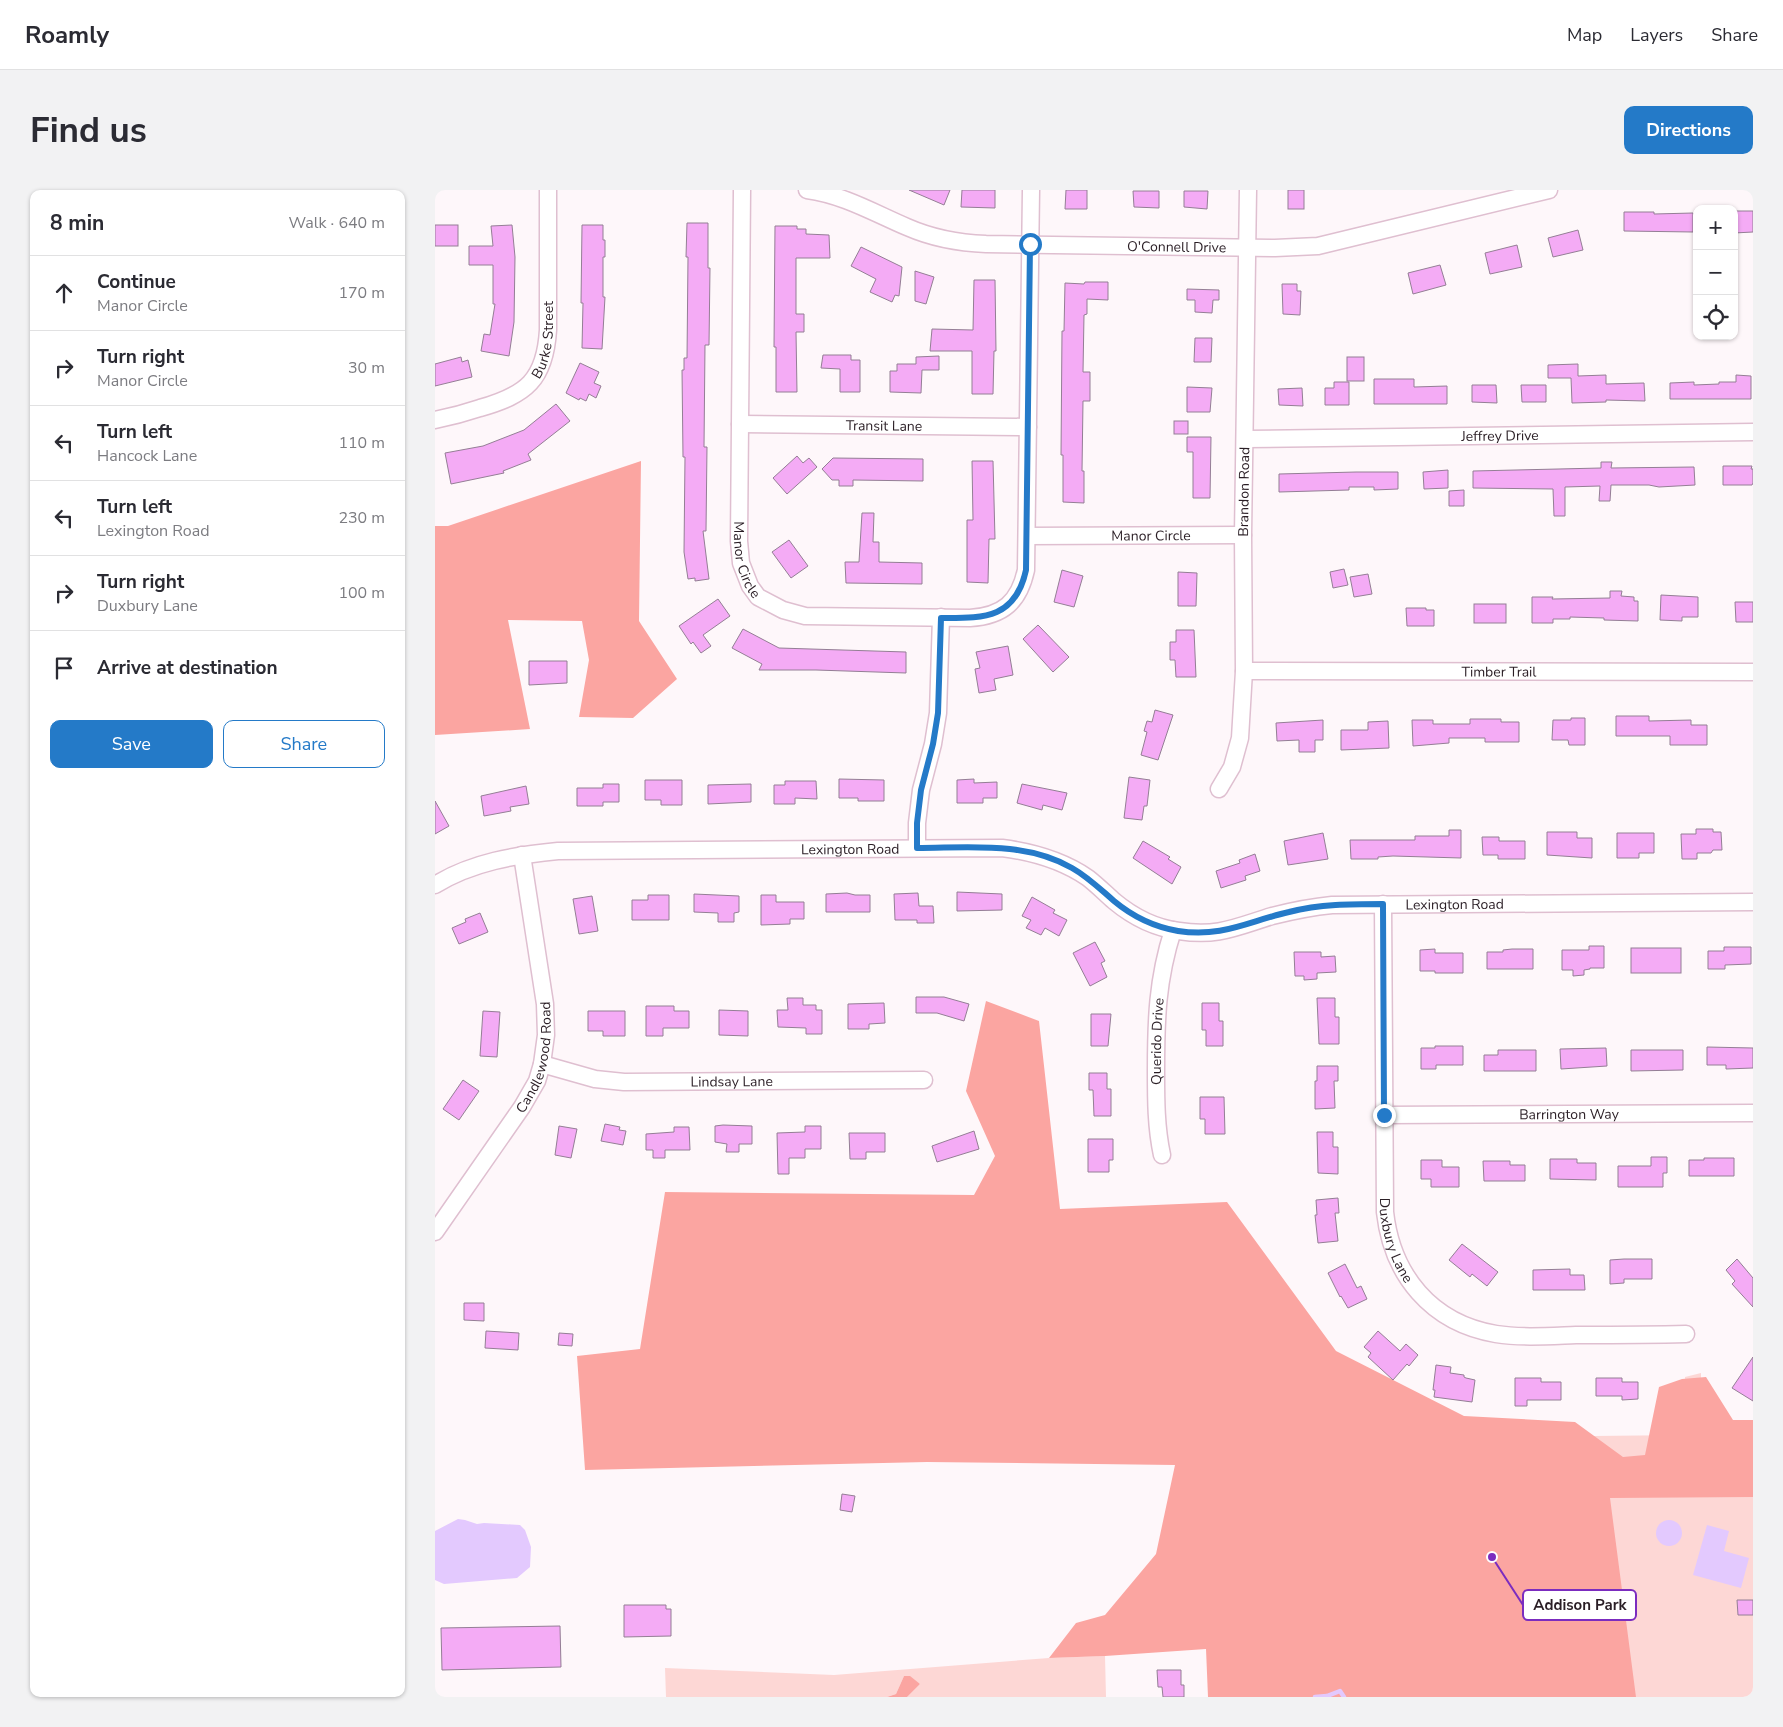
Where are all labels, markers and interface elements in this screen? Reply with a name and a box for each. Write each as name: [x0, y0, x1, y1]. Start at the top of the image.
text: Roamly: [25, 19, 109, 51]
text: Map: [1567, 23, 1602, 47]
text: Layers: [1630, 23, 1683, 47]
text: Share: [1711, 23, 1758, 47]
button: Directions: [1624, 106, 1753, 154]
text: Find us: [30, 107, 147, 154]
map controls: [1693, 205, 1738, 340]
button: +: [1693, 205, 1738, 250]
text: 8 min: [50, 209, 104, 237]
text: Walk · 640 m: [289, 212, 385, 234]
route start: [1019, 233, 1042, 256]
street label: O'Connell Drive: [1127, 236, 1226, 257]
button: −: [1693, 250, 1738, 295]
text: Continue: [97, 269, 176, 295]
icon: ahead: [50, 279, 78, 307]
text: 170 m: [338, 282, 385, 304]
text: Manor Circle: [97, 295, 188, 317]
button: locate: [1693, 295, 1738, 340]
street label: Burke Street: [527, 301, 558, 382]
text: Turn right: [97, 344, 184, 370]
icon: right: [50, 354, 78, 382]
text: 30 m: [348, 357, 385, 379]
text: Manor Circle: [97, 370, 188, 392]
street label: Transit Lane: [846, 416, 922, 435]
text: Turn left: [97, 419, 172, 445]
street label: Jeffrey Drive: [1460, 425, 1539, 446]
icon: left: [50, 429, 78, 457]
text: 110 m: [338, 432, 385, 454]
text: Hancock Lane: [97, 445, 197, 467]
street label: Brandon Road: [1233, 447, 1254, 537]
text: Turn left: [97, 494, 172, 520]
icon: left: [50, 504, 78, 532]
text: 230 m: [338, 507, 385, 529]
text: Lexington Road: [97, 520, 209, 542]
street label: Manor Circle: [730, 521, 765, 602]
street label: Manor Circle: [1111, 526, 1191, 545]
text: Turn right: [97, 569, 184, 595]
icon: right: [50, 579, 78, 607]
text: 100 m: [338, 582, 385, 604]
text: Duxbury Lane: [97, 595, 198, 617]
icon: arrive: [50, 654, 78, 682]
text: Arrive at destination: [97, 655, 278, 681]
street label: Timber Trail: [1461, 662, 1537, 681]
button: Save: [50, 720, 213, 768]
button: Share: [223, 720, 385, 768]
street label: Lexington Road: [801, 839, 900, 859]
street label: Lexington Road: [1405, 894, 1504, 914]
street label: Querido Drive: [1146, 997, 1168, 1085]
street label: Candlewood Road: [511, 1001, 556, 1117]
street label: Lindsay Lane: [691, 1072, 773, 1091]
route end: [1373, 1104, 1396, 1127]
street label: Barrington Way: [1519, 1104, 1620, 1124]
street label: Duxbury Lane: [1375, 1198, 1418, 1286]
callout: Addison Park: [1523, 1590, 1636, 1620]
text: Addison Park: [1533, 1595, 1628, 1615]

